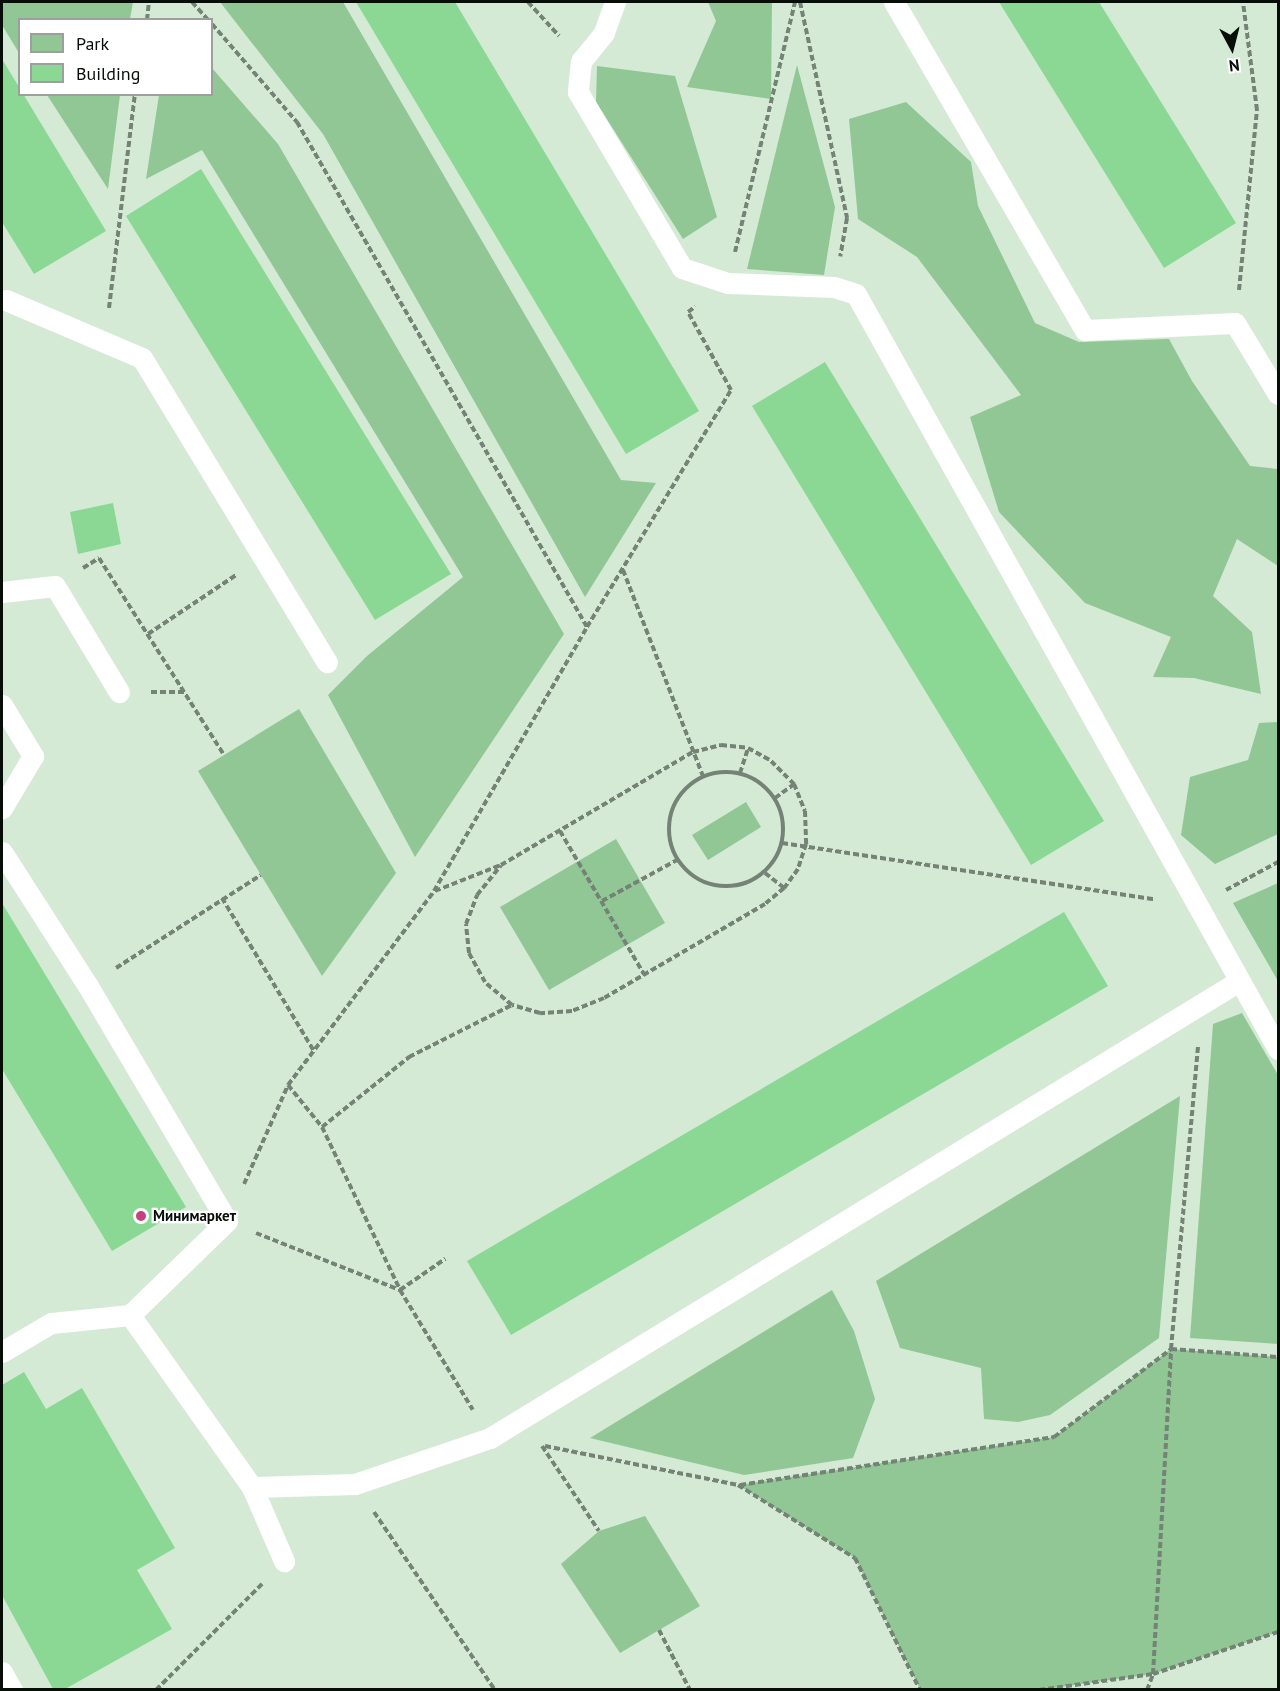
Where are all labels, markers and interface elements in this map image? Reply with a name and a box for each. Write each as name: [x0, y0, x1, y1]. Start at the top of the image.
legend: [18, 18, 213, 96]
north arrow: [1202, 18, 1262, 78]
text: Park: [76, 32, 109, 55]
text: N: [1228, 55, 1241, 76]
text: Building: [76, 62, 140, 85]
place label: Минимаркет: [153, 1207, 236, 1225]
marker: Минимаркет: [134, 1209, 148, 1223]

